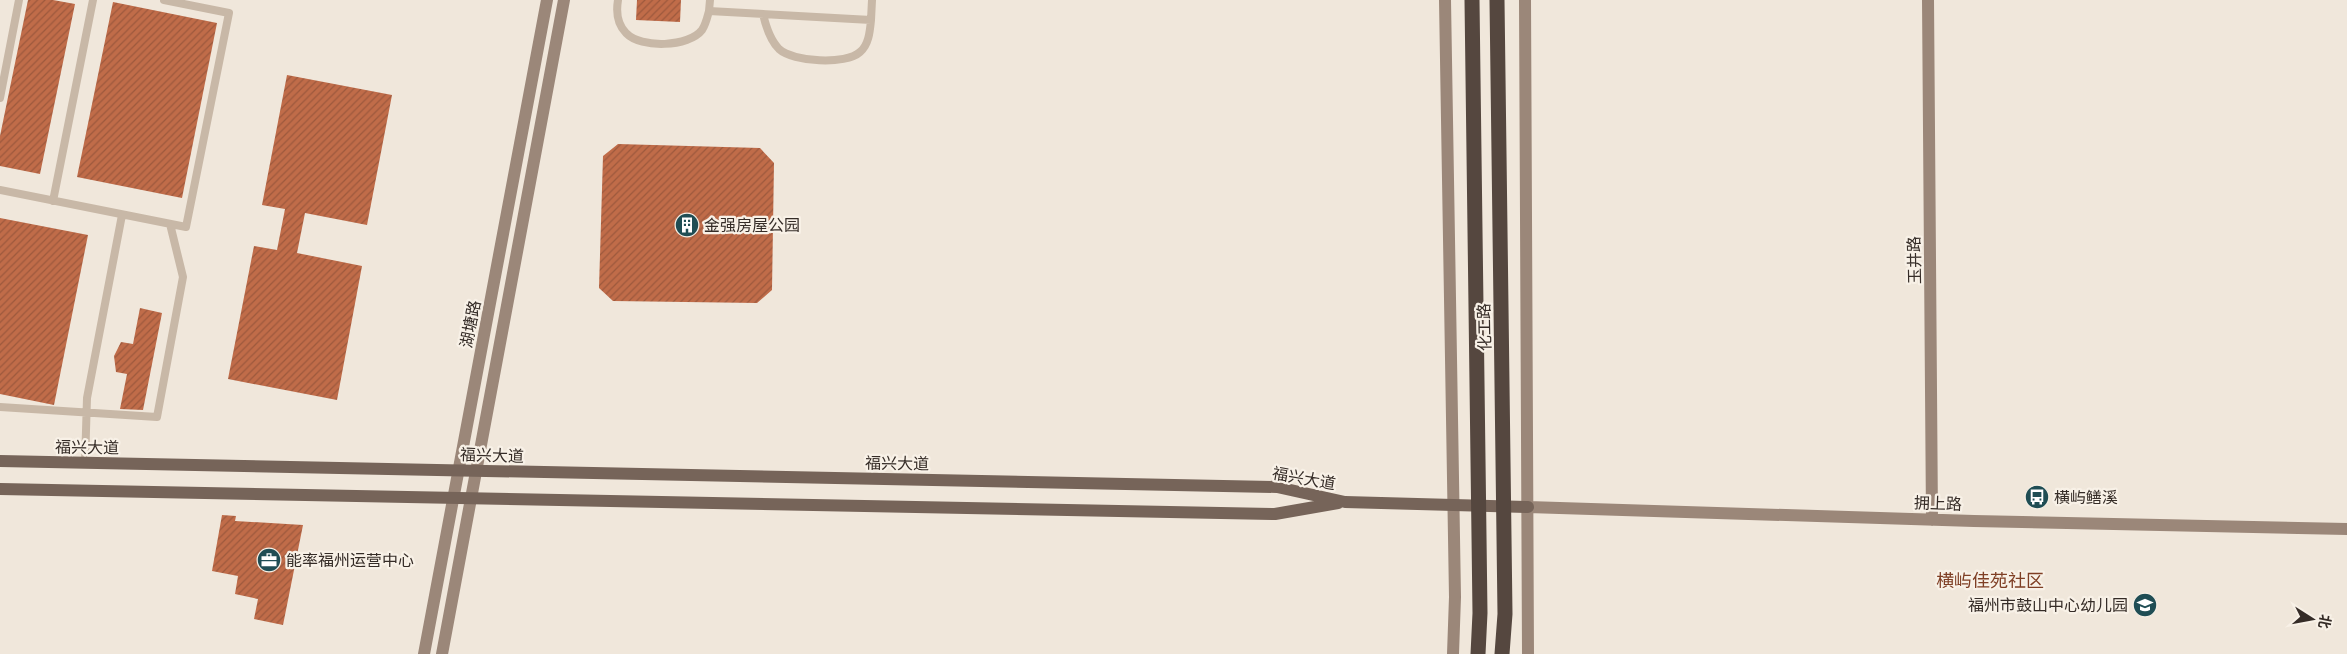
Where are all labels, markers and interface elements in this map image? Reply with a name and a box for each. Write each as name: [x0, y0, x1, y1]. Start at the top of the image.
building icon: 金强房屋公园: [674, 212, 700, 238]
place label: 金强房屋公园: [704, 215, 800, 235]
street label: 玉井路: [1904, 236, 1924, 284]
street label: 湖塘路: [456, 299, 484, 349]
street label: 化工路: [1474, 303, 1494, 351]
street label: 福兴大道: [55, 436, 119, 458]
street label: 福兴大道: [460, 444, 524, 466]
street label: 福兴大道: [865, 452, 929, 474]
street label: 福兴大道: [1271, 463, 1337, 493]
bus stop icon: 横屿鳝溪: [2024, 484, 2050, 510]
place label: 横屿鳝溪: [2054, 487, 2118, 507]
street label: 拥上路: [1914, 492, 1962, 514]
office icon: 能率福州运营中心: [256, 547, 282, 573]
place label: 能率福州运营中心: [286, 550, 414, 570]
district label: 横屿佳苑社区: [1936, 570, 2044, 591]
school or university icon: 福州市鼓山中心幼儿园: [2132, 592, 2158, 618]
north arrow: [2287, 594, 2337, 644]
place label: 福州市鼓山中心幼儿园: [1968, 595, 2128, 615]
text: 北: [2316, 613, 2335, 630]

